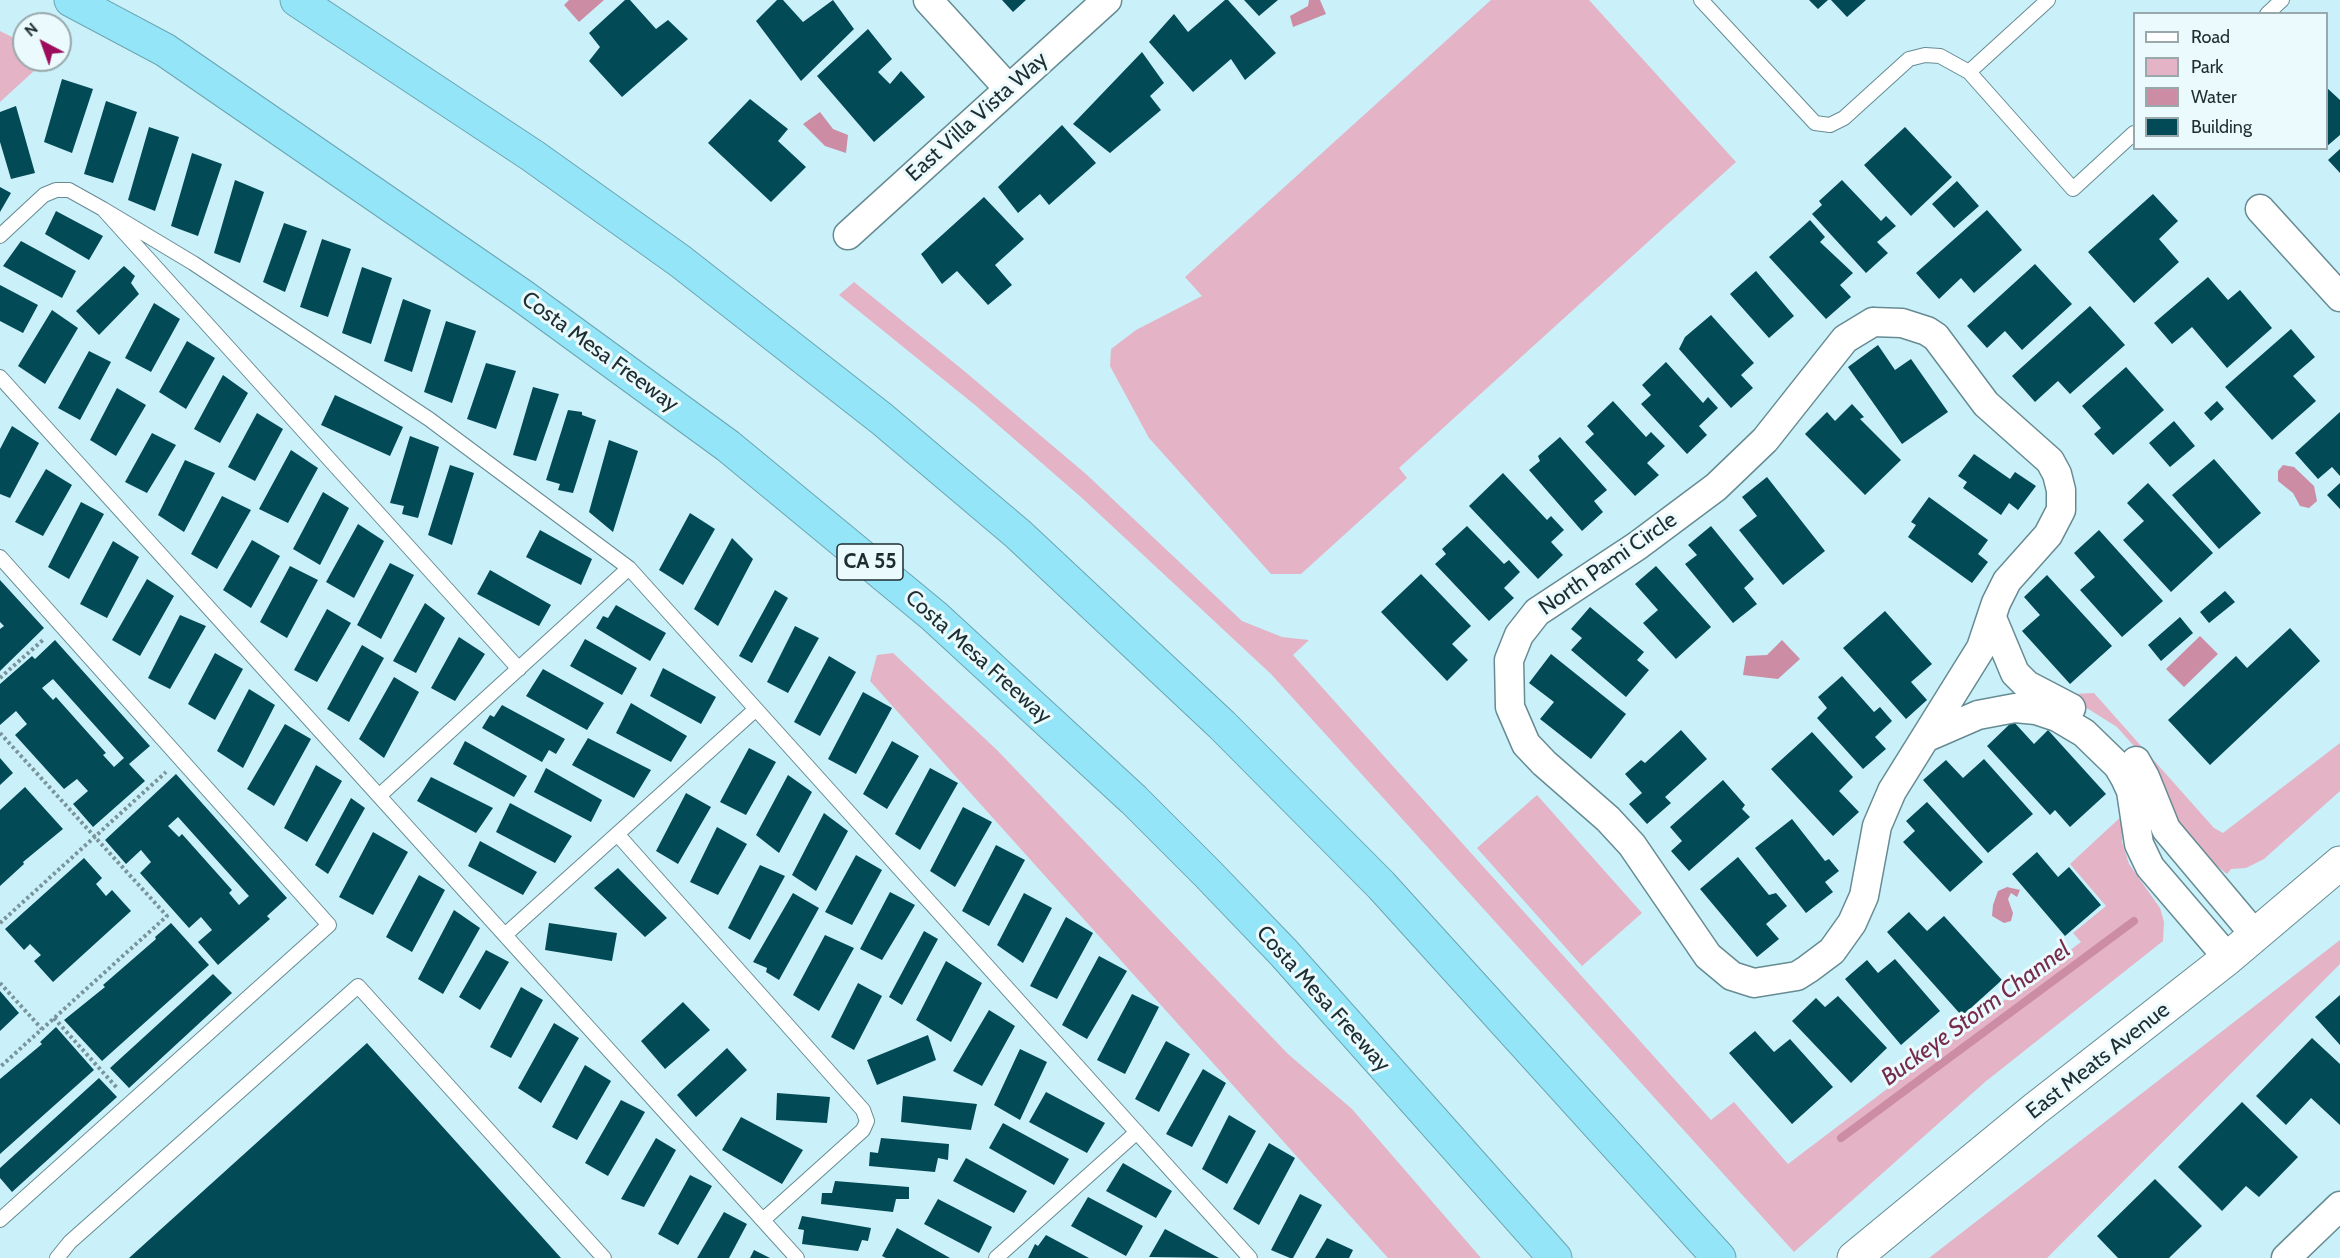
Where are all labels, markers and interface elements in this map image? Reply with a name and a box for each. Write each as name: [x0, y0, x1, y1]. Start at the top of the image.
north arrow: [12, 12, 72, 72]
legend: [2133, 12, 2328, 150]
text: N: [21, 19, 42, 40]
text: Road: [2191, 26, 2230, 48]
street label: East Villa Vista Way: [901, 46, 1053, 188]
text: Park: [2191, 56, 2223, 78]
text: Water: [2191, 86, 2237, 108]
text: Building: [2191, 116, 2252, 138]
street label: Costa Mesa Freeway: [516, 286, 684, 418]
street label: North Pami Circle: [1534, 507, 1682, 621]
road number: CA 55: [837, 544, 903, 580]
street label: Costa Mesa Freeway: [899, 584, 1057, 730]
street label: Costa Mesa Freeway: [1250, 920, 1396, 1078]
water label: Buckeye Storm Channel: [1876, 936, 2076, 1092]
street label: East Meats Avenue: [2021, 997, 2175, 1125]

